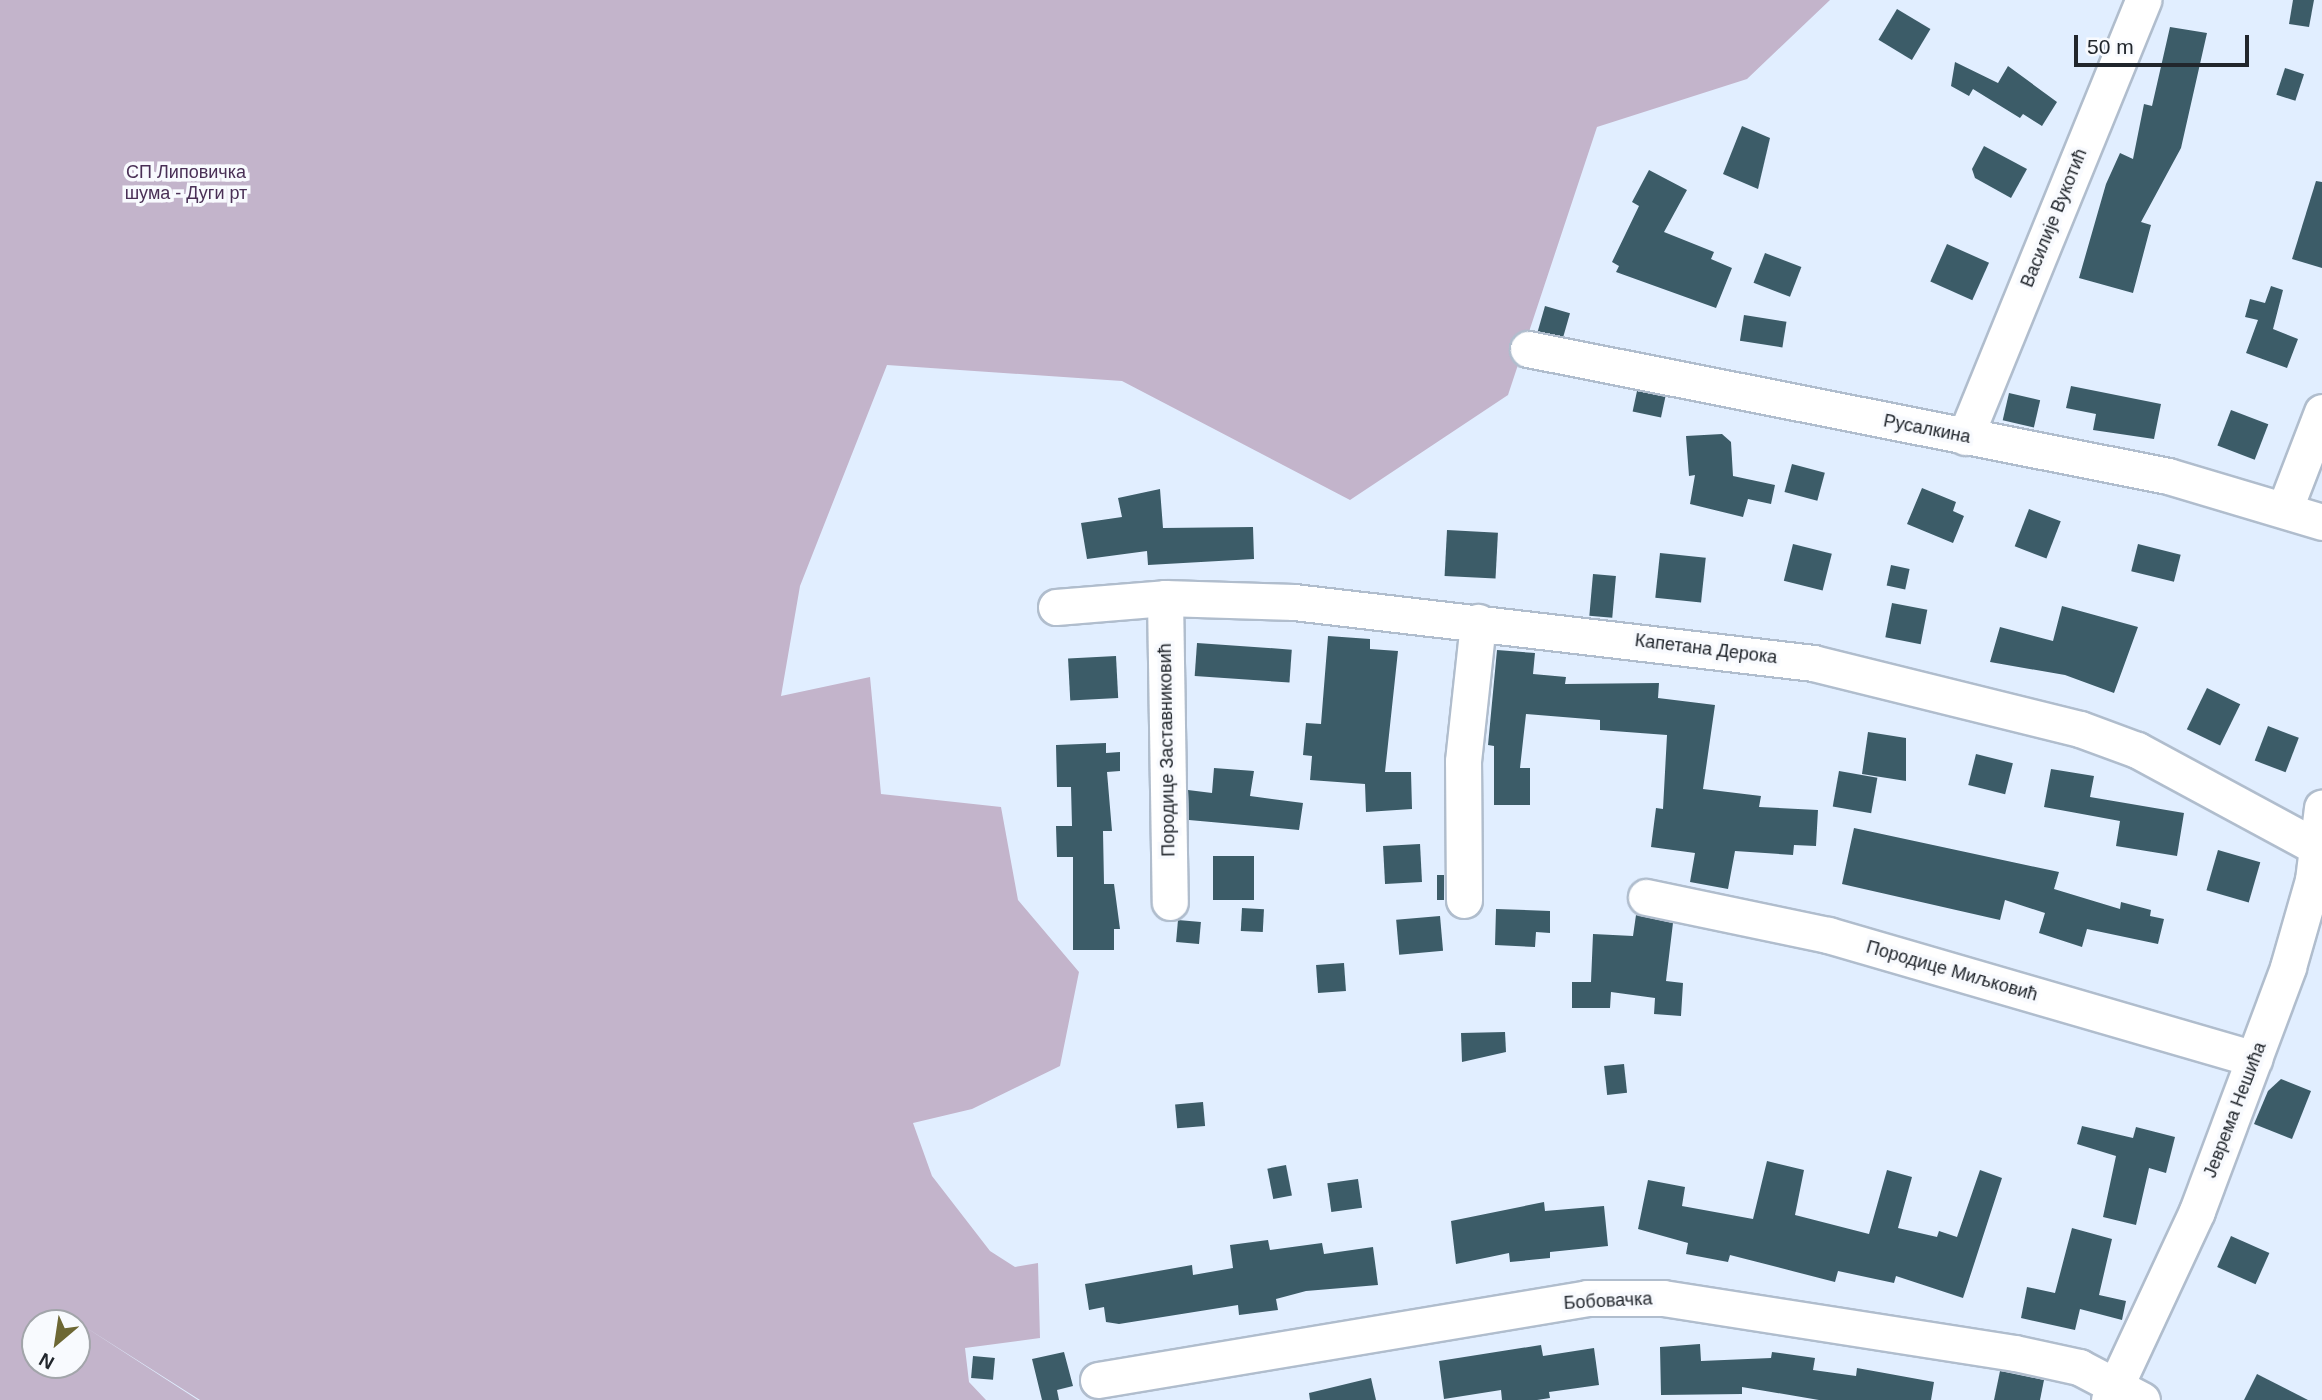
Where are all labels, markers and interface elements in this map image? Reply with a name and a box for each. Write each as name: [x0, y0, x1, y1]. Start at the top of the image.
scale bar: [2077, 21, 2252, 65]
text: 50 m: [2087, 35, 2134, 58]
street label: Василије Вукотић: [2016, 146, 2092, 290]
park label: СП Липовичка шума - Дуги рт: [125, 162, 247, 204]
street label: Русалкина: [1882, 410, 1972, 448]
street label: Капетана Дерока: [1634, 630, 1778, 668]
street label: Породице Заставниковић: [1154, 643, 1180, 857]
street label: Породице Миљковић: [1864, 936, 2040, 1006]
street label: Јеврема Нешића: [2199, 1039, 2271, 1181]
street label: Бобовачка: [1563, 1288, 1653, 1314]
north arrow: [21, 1309, 91, 1379]
text: N: [35, 1349, 58, 1374]

